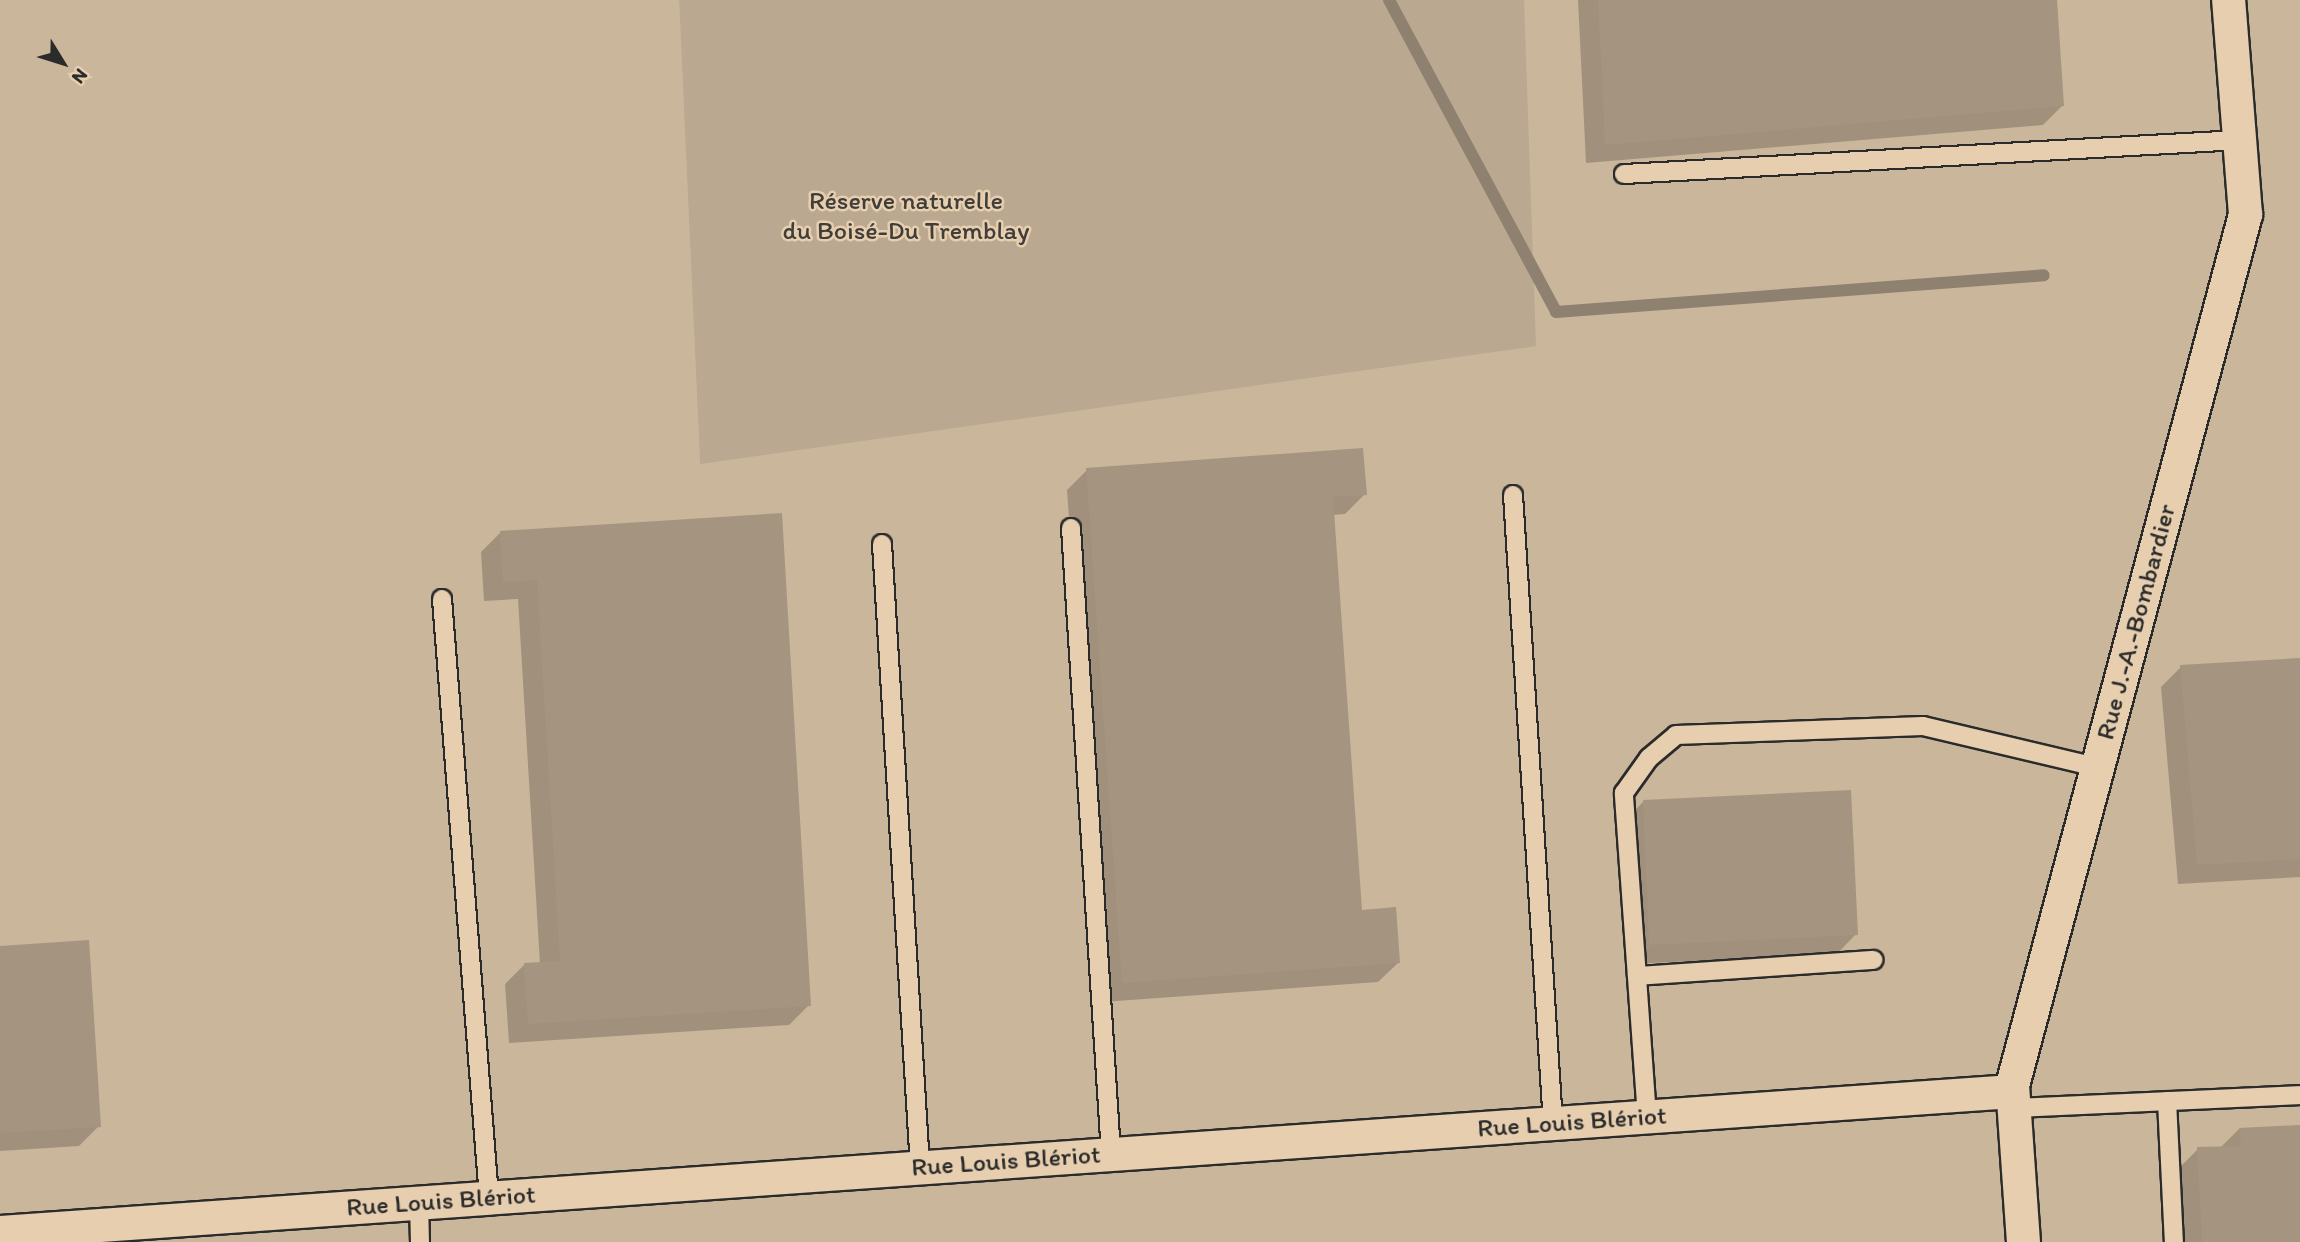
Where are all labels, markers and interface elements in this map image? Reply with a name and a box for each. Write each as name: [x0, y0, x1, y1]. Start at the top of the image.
north arrow: [28, 28, 98, 98]
text: N: [67, 64, 93, 88]
park label: Réserve naturelle du Boisé-Du Tremblay: [784, 185, 1028, 246]
street label: Rue J.-A.-Bombardier: [2090, 501, 2182, 743]
street label: Rue Louis Blériot: [1477, 1100, 1667, 1144]
street label: Rue Louis Blériot: [911, 1139, 1101, 1183]
street label: Rue Louis Blériot: [346, 1179, 536, 1223]

